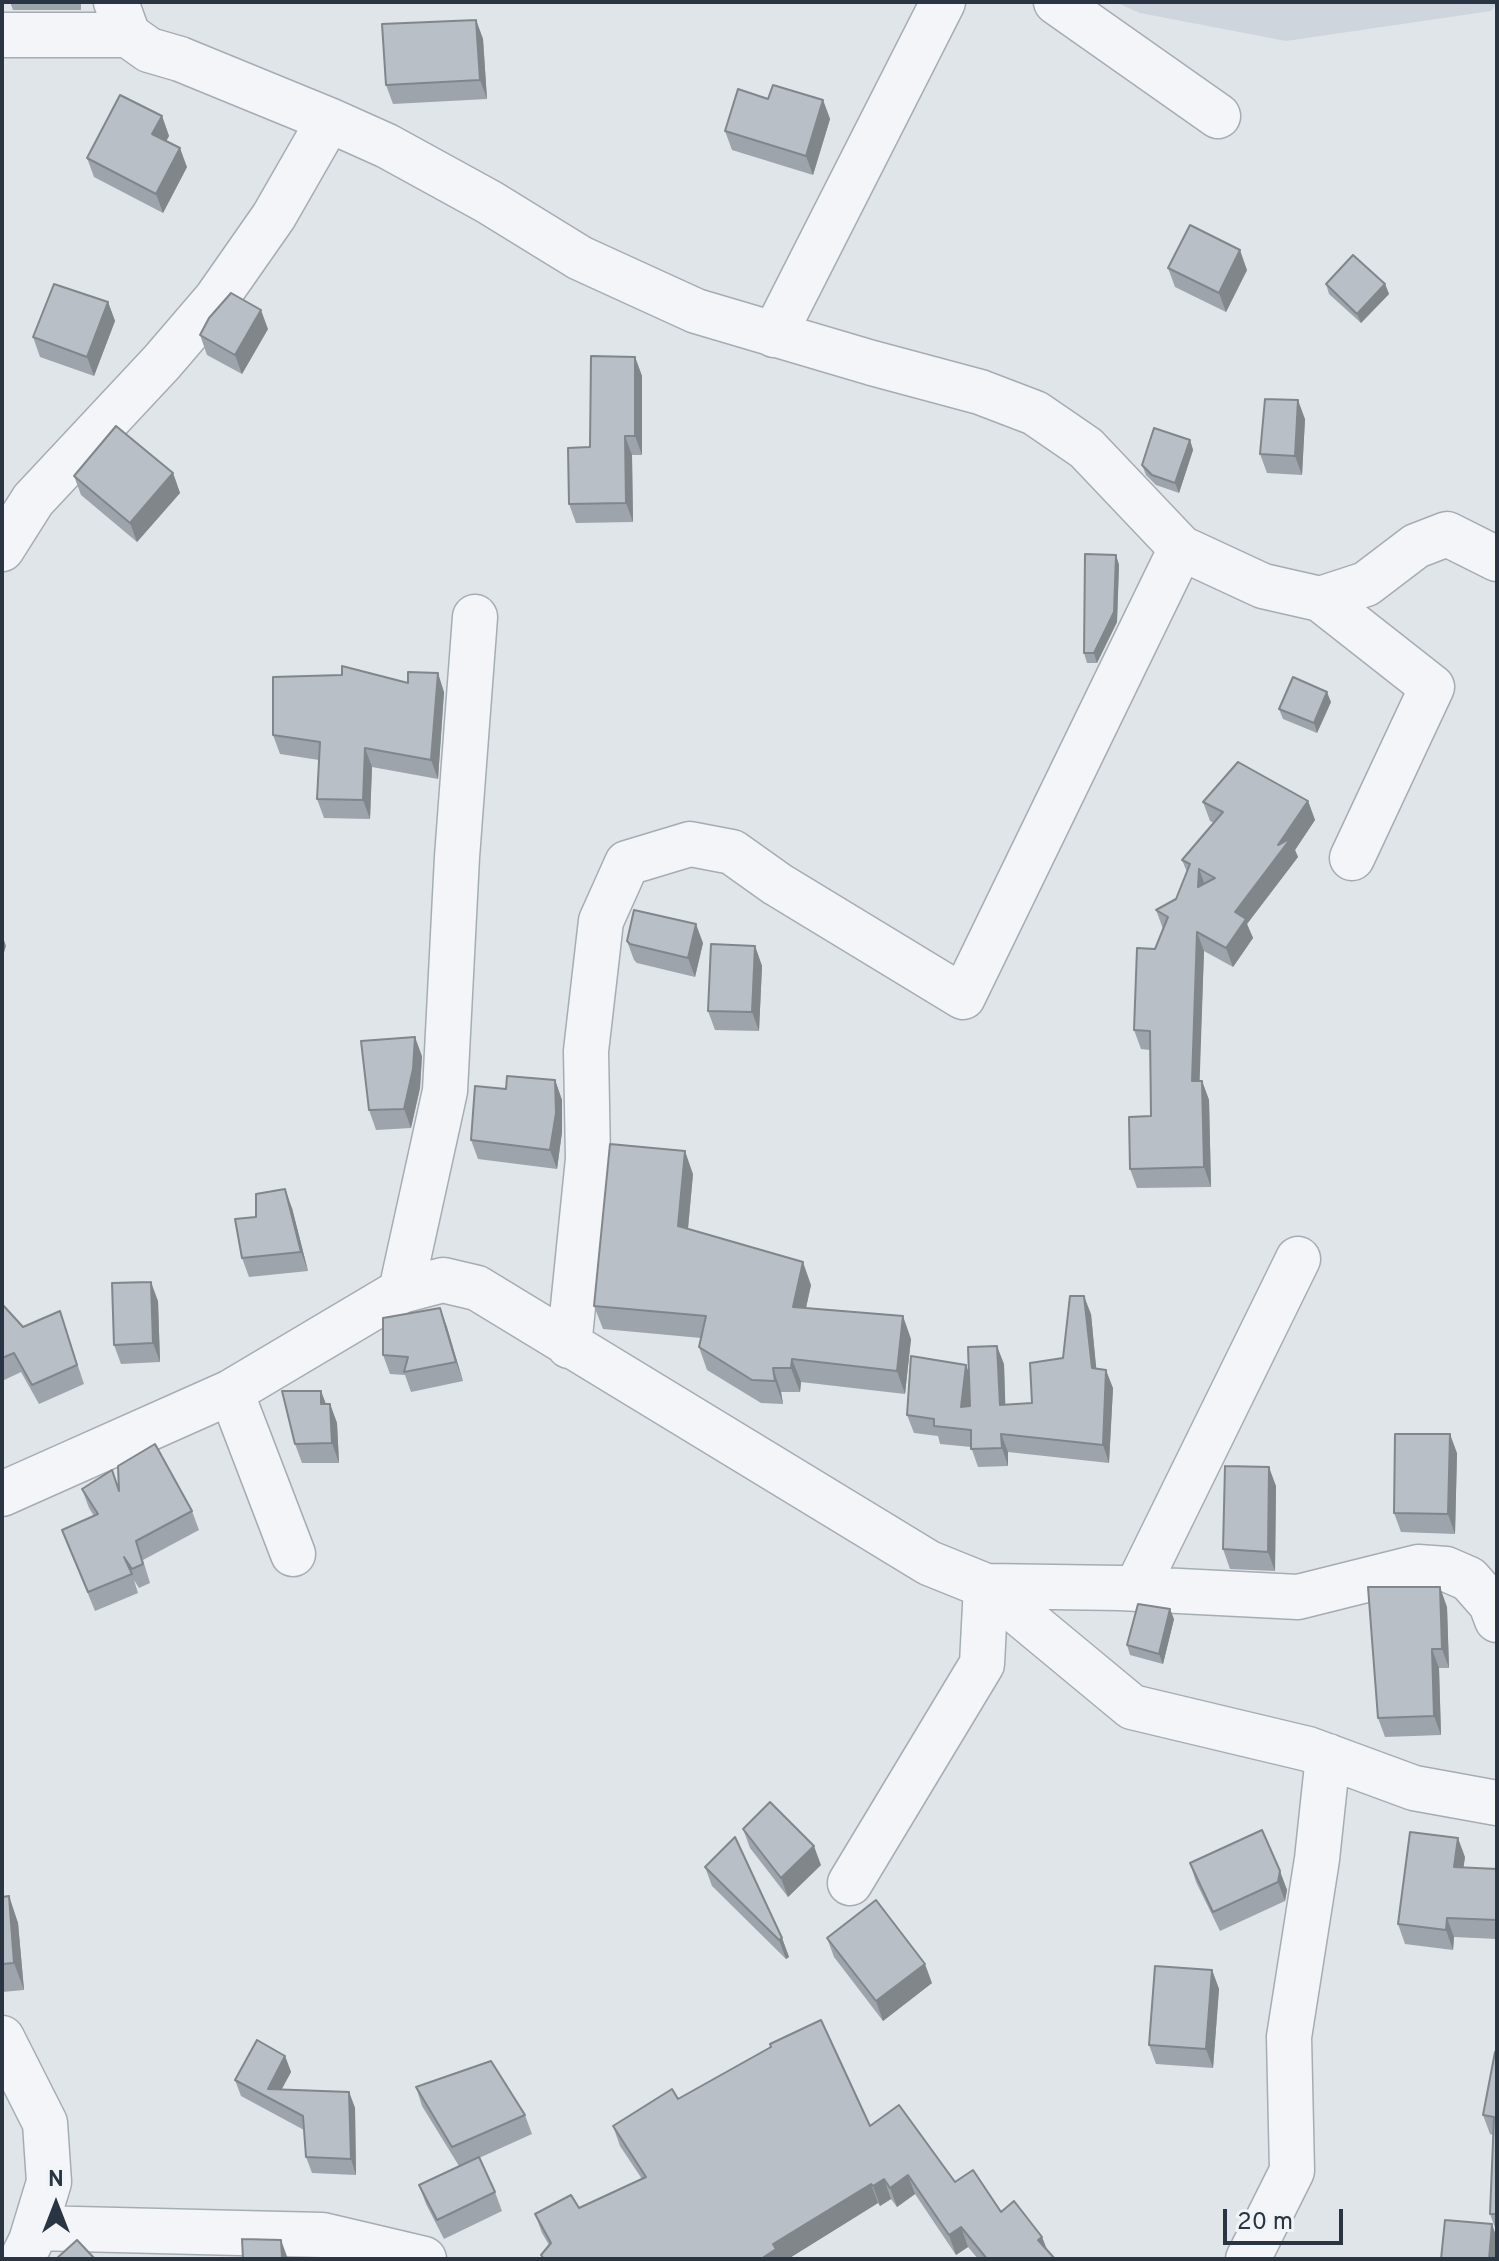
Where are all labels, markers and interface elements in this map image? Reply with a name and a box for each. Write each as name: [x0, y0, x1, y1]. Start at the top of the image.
north arrow: [16, 2165, 96, 2245]
text: N: [48, 2167, 64, 2194]
scale bar: [1227, 2193, 1347, 2243]
text: 20 m: [1237, 2208, 1293, 2238]

